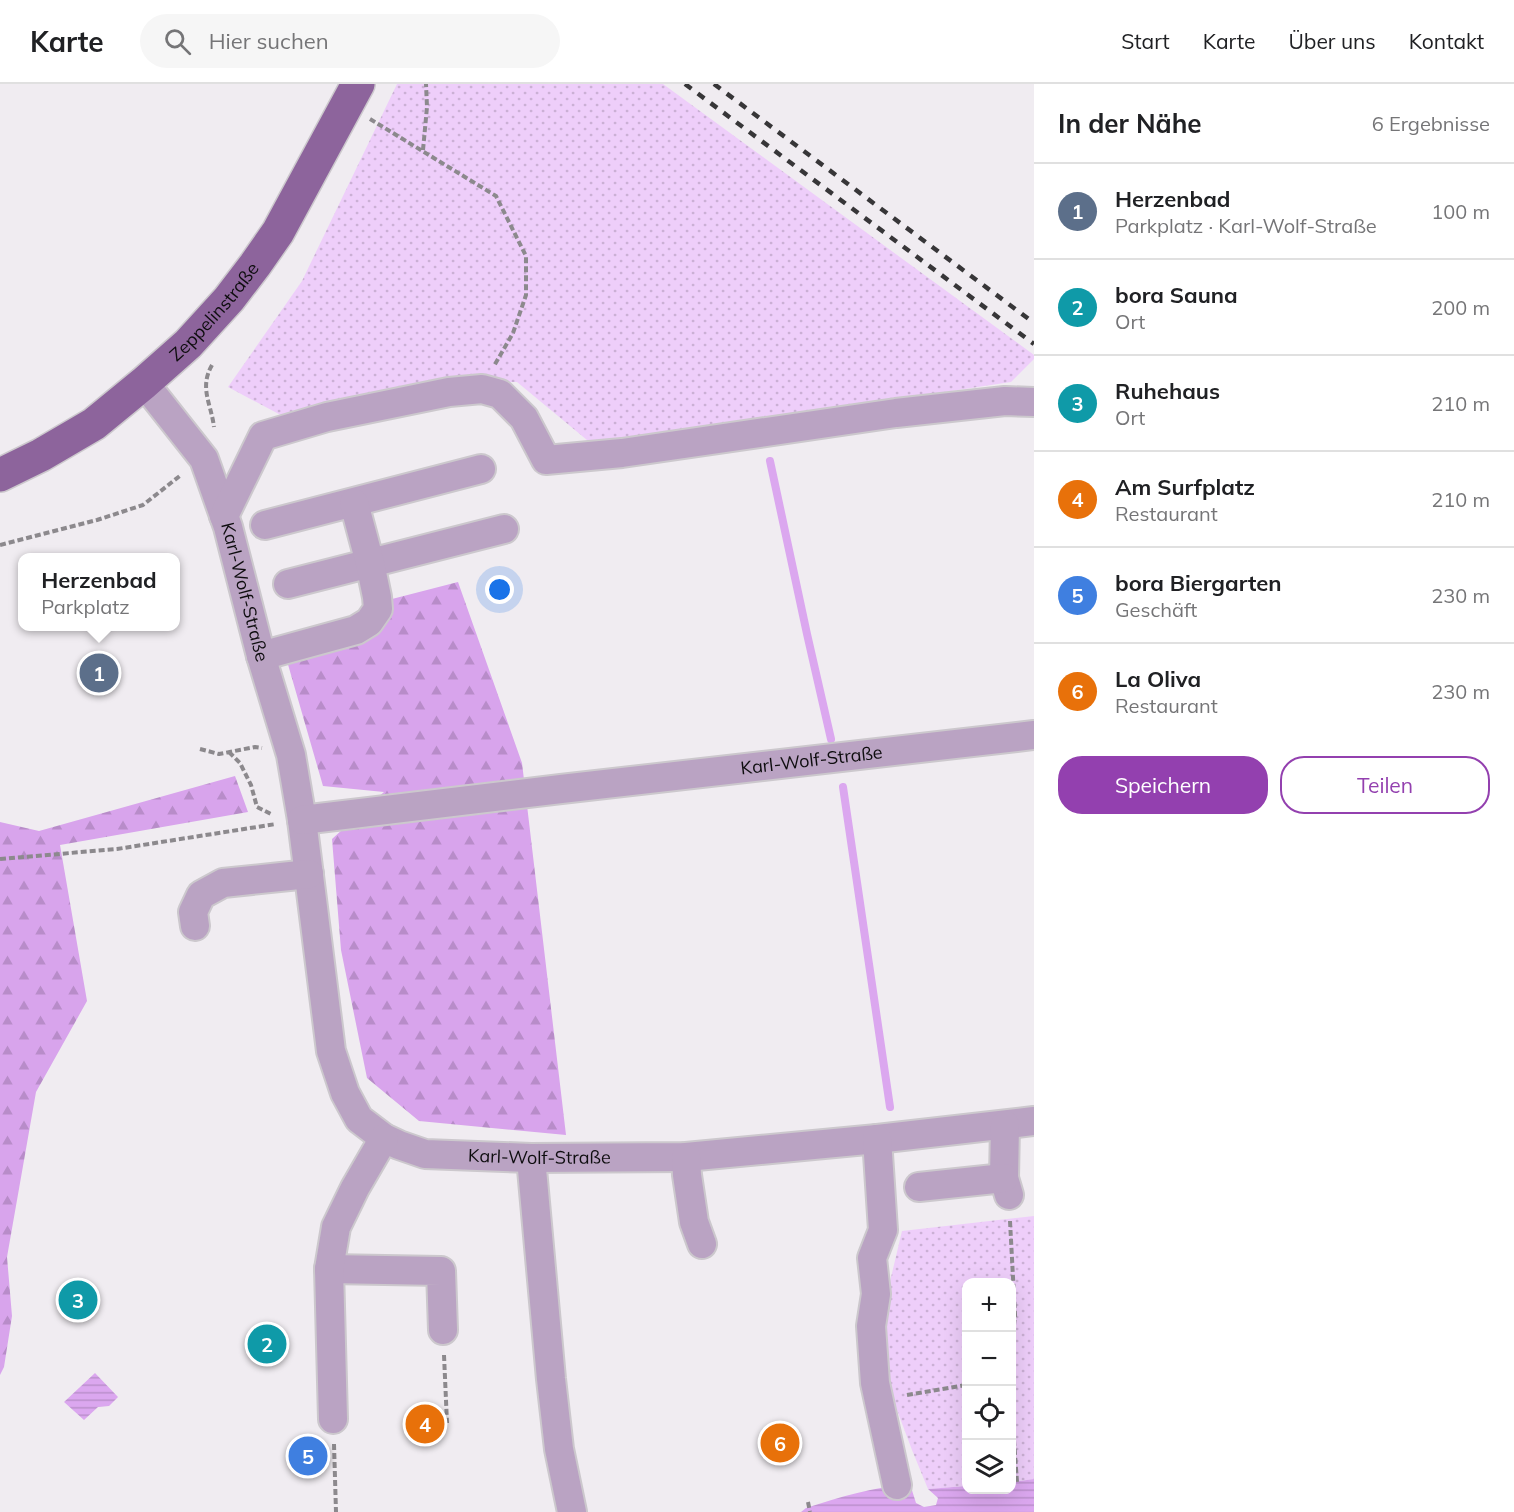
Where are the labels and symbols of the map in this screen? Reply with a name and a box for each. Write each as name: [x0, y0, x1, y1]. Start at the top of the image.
street label: Zeppelinstraße: [165, 258, 264, 366]
street label: Karl-Wolf-Straße: [216, 520, 274, 664]
your location: [485, 575, 514, 604]
pin: 1: [80, 650, 118, 696]
street label: Karl-Wolf-Straße: [739, 740, 884, 779]
street label: Karl-Wolf-Straße: [468, 1144, 611, 1169]
pin: 3: [58, 1278, 98, 1322]
pin: 2: [248, 1322, 286, 1366]
pin: 4: [406, 1402, 444, 1446]
pin: 6: [760, 1420, 800, 1466]
pin: 5: [288, 1434, 328, 1478]

